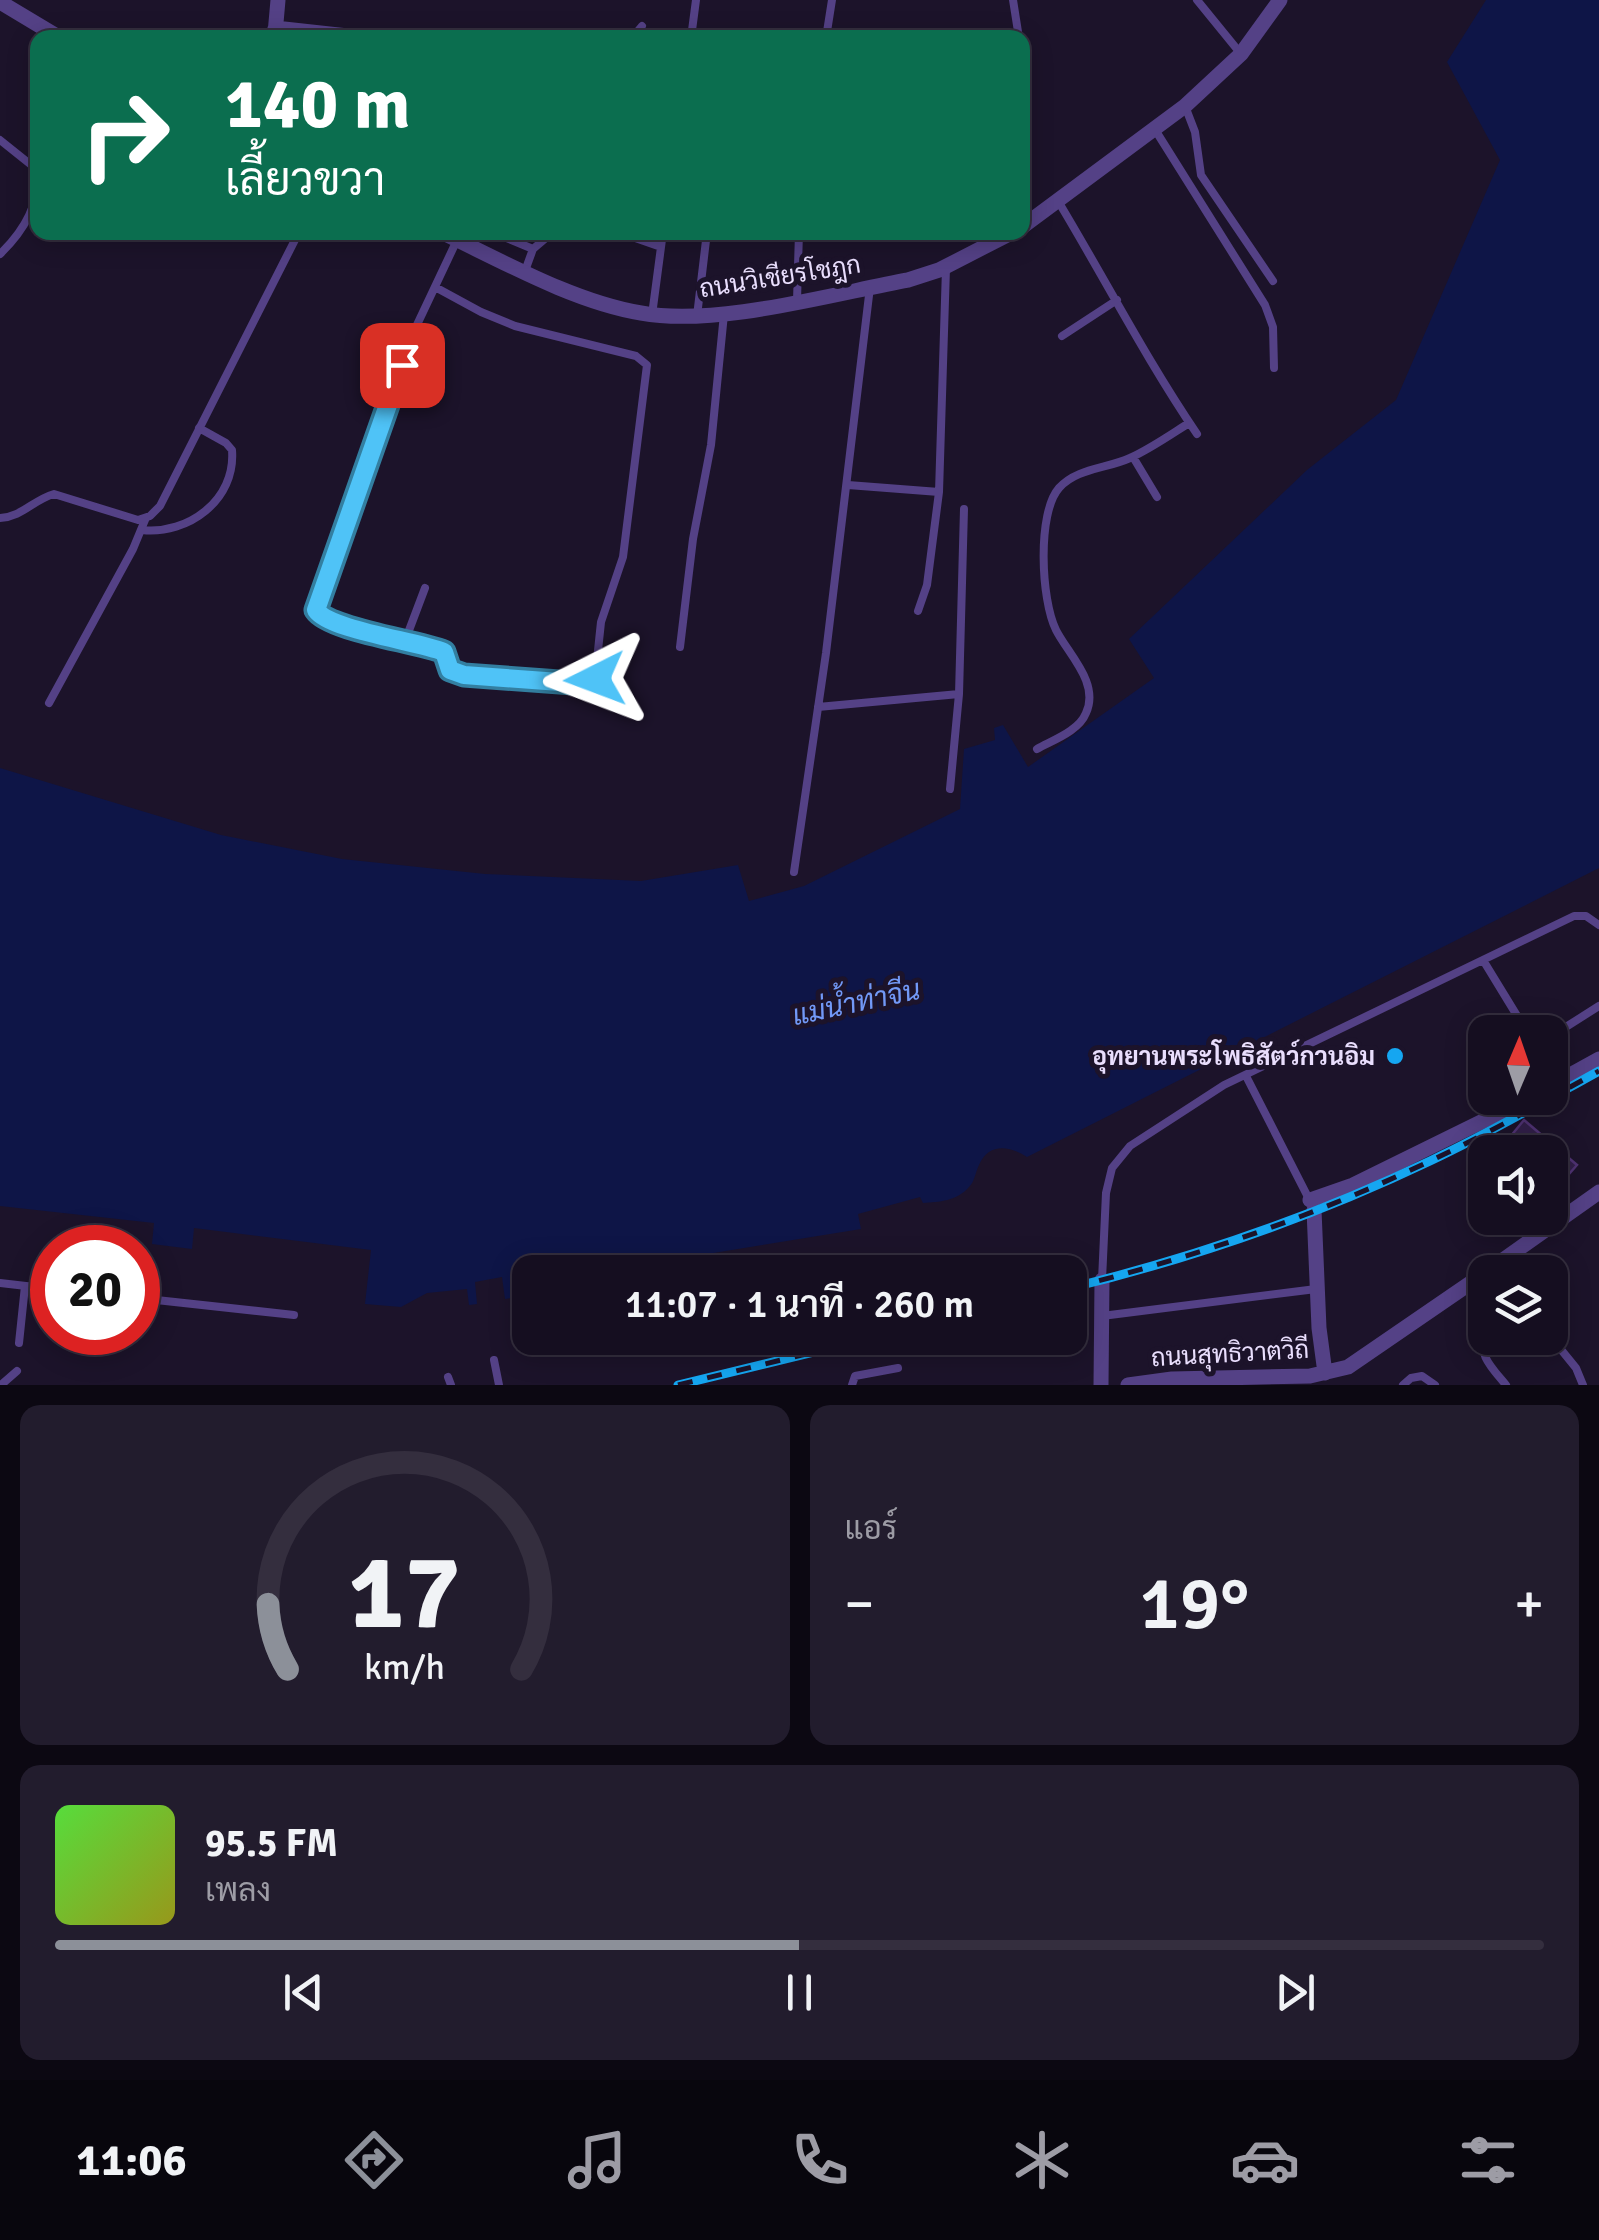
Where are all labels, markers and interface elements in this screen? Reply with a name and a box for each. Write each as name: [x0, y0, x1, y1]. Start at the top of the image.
text: 140 m: [225, 61, 410, 147]
icon: right: [60, 70, 190, 200]
text: เลี้ยวขวา: [225, 153, 385, 208]
street label: ถนนวิเชียรโชฎก: [697, 247, 863, 307]
pin: [360, 323, 445, 408]
icon: arrive: [375, 338, 430, 393]
position arrow: [543, 627, 647, 731]
water label: แม่น้ำท่าจีน: [787, 965, 924, 1033]
north arrow: [1468, 1015, 1568, 1115]
map controls: [1468, 1015, 1568, 1355]
place label: อุทยานพระโพธิสัตว์กวนอิม: [1092, 1039, 1375, 1074]
marker: อุทยานพระโพธิสัตว์กวนอิม: [1384, 1045, 1406, 1067]
button: sound: [1468, 1135, 1568, 1235]
speed limit sign: 20: [30, 1225, 160, 1355]
button: layers: [1468, 1255, 1568, 1355]
text: 11:07 · 1 นาที · 260 m: [625, 1281, 974, 1328]
street label: ถนนสุทธิวาตวิถี: [1150, 1333, 1310, 1375]
text: แอร์: [845, 1509, 897, 1548]
text: 17: [349, 1529, 461, 1657]
text: 19°: [1139, 1557, 1249, 1650]
text: −: [845, 1570, 874, 1638]
text: +: [1514, 1570, 1544, 1638]
text: km/h: [364, 1645, 445, 1689]
text: 95.5 FM: [205, 1820, 338, 1867]
text: เพลง: [205, 1871, 271, 1910]
icon: previous: [276, 1965, 331, 2020]
icon: pause: [772, 1965, 827, 2020]
icon: next: [1268, 1965, 1323, 2020]
icon: directions: [339, 2125, 409, 2195]
icon: music: [562, 2125, 632, 2195]
icon: phone: [785, 2125, 855, 2195]
icon: climate: [1007, 2125, 1077, 2195]
icon: car: [1230, 2125, 1300, 2195]
icon: filters: [1453, 2125, 1523, 2195]
text: 11:06: [76, 2133, 187, 2188]

